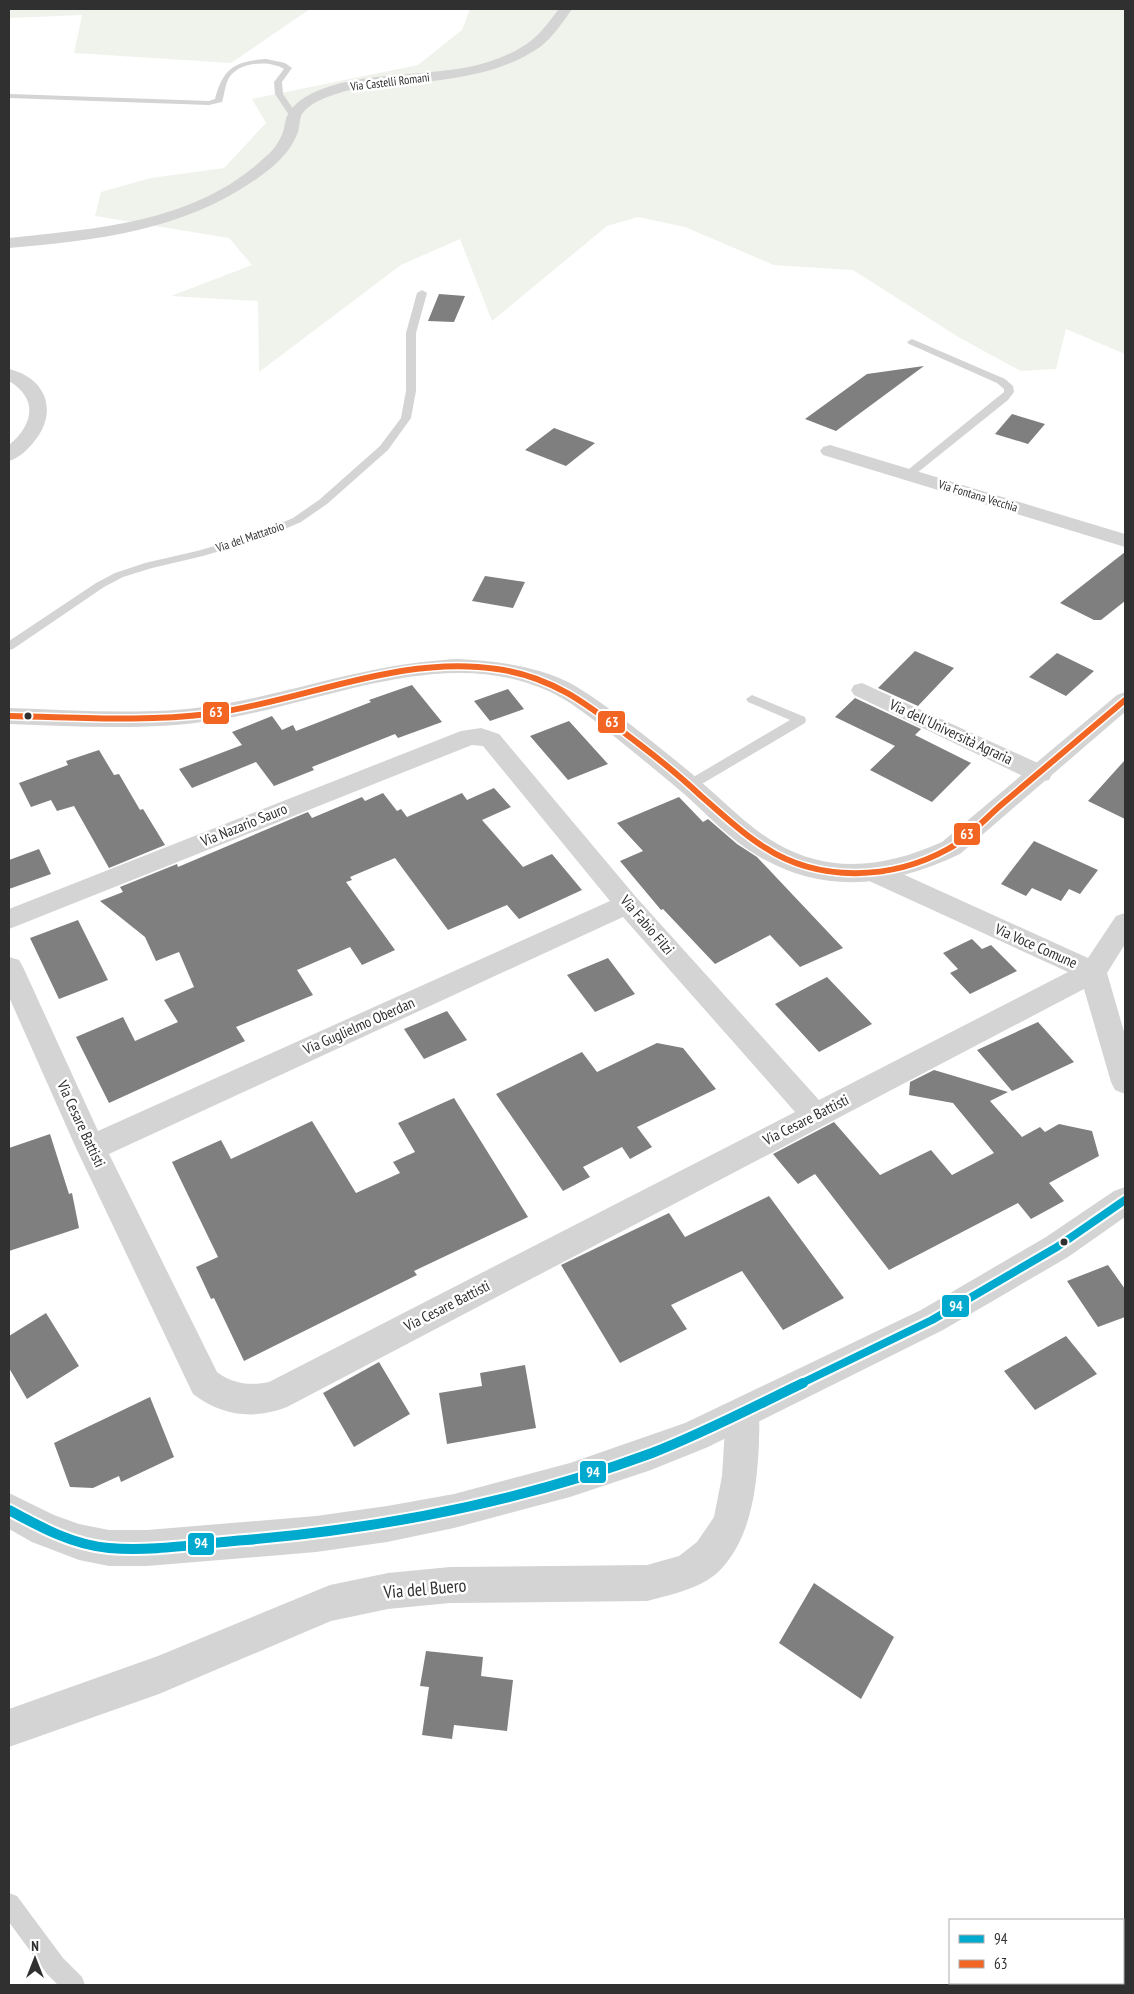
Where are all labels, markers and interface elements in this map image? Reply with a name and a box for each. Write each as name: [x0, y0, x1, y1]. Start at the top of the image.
street label: Via Castelli Romani: [349, 69, 430, 94]
street label: Via Fontana Vecchia: [936, 476, 1020, 515]
street label: Via del Mattatoio: [213, 518, 286, 556]
street label: Via dell'Università Agraria: [886, 694, 1016, 768]
line badge: 63: [202, 701, 230, 725]
text: 63: [209, 703, 223, 721]
line badge: 63: [597, 710, 626, 734]
unlabelled marker: [23, 711, 33, 721]
text: 63: [605, 713, 619, 731]
street label: Via Nazario Sauro: [197, 799, 290, 851]
line badge: 63: [953, 822, 981, 846]
text: 63: [960, 825, 974, 843]
street label: Via Fabio Filzi: [616, 890, 678, 958]
street label: Via Voce Comune: [991, 919, 1080, 972]
street label: Via Guglielmo Oberdan: [299, 993, 417, 1059]
street label: Via Cesare Battisti: [53, 1076, 110, 1170]
street label: Via Cesare Battisti: [759, 1090, 852, 1150]
unlabelled marker: [1059, 1237, 1069, 1247]
street label: Via Cesare Battisti: [400, 1276, 493, 1336]
line badge: 94: [941, 1294, 970, 1318]
text: 94: [949, 1297, 963, 1315]
line badge: 94: [579, 1460, 607, 1484]
text: 94: [586, 1463, 600, 1481]
line badge: 94: [187, 1532, 215, 1556]
text: 94: [194, 1534, 208, 1552]
street label: Via del Buero: [382, 1573, 467, 1604]
legend: [949, 1919, 1124, 1984]
text: 94: [994, 1929, 1008, 1948]
north arrow: [10, 1934, 60, 1984]
text: N: [31, 1937, 39, 1955]
text: 63: [994, 1954, 1008, 1973]

